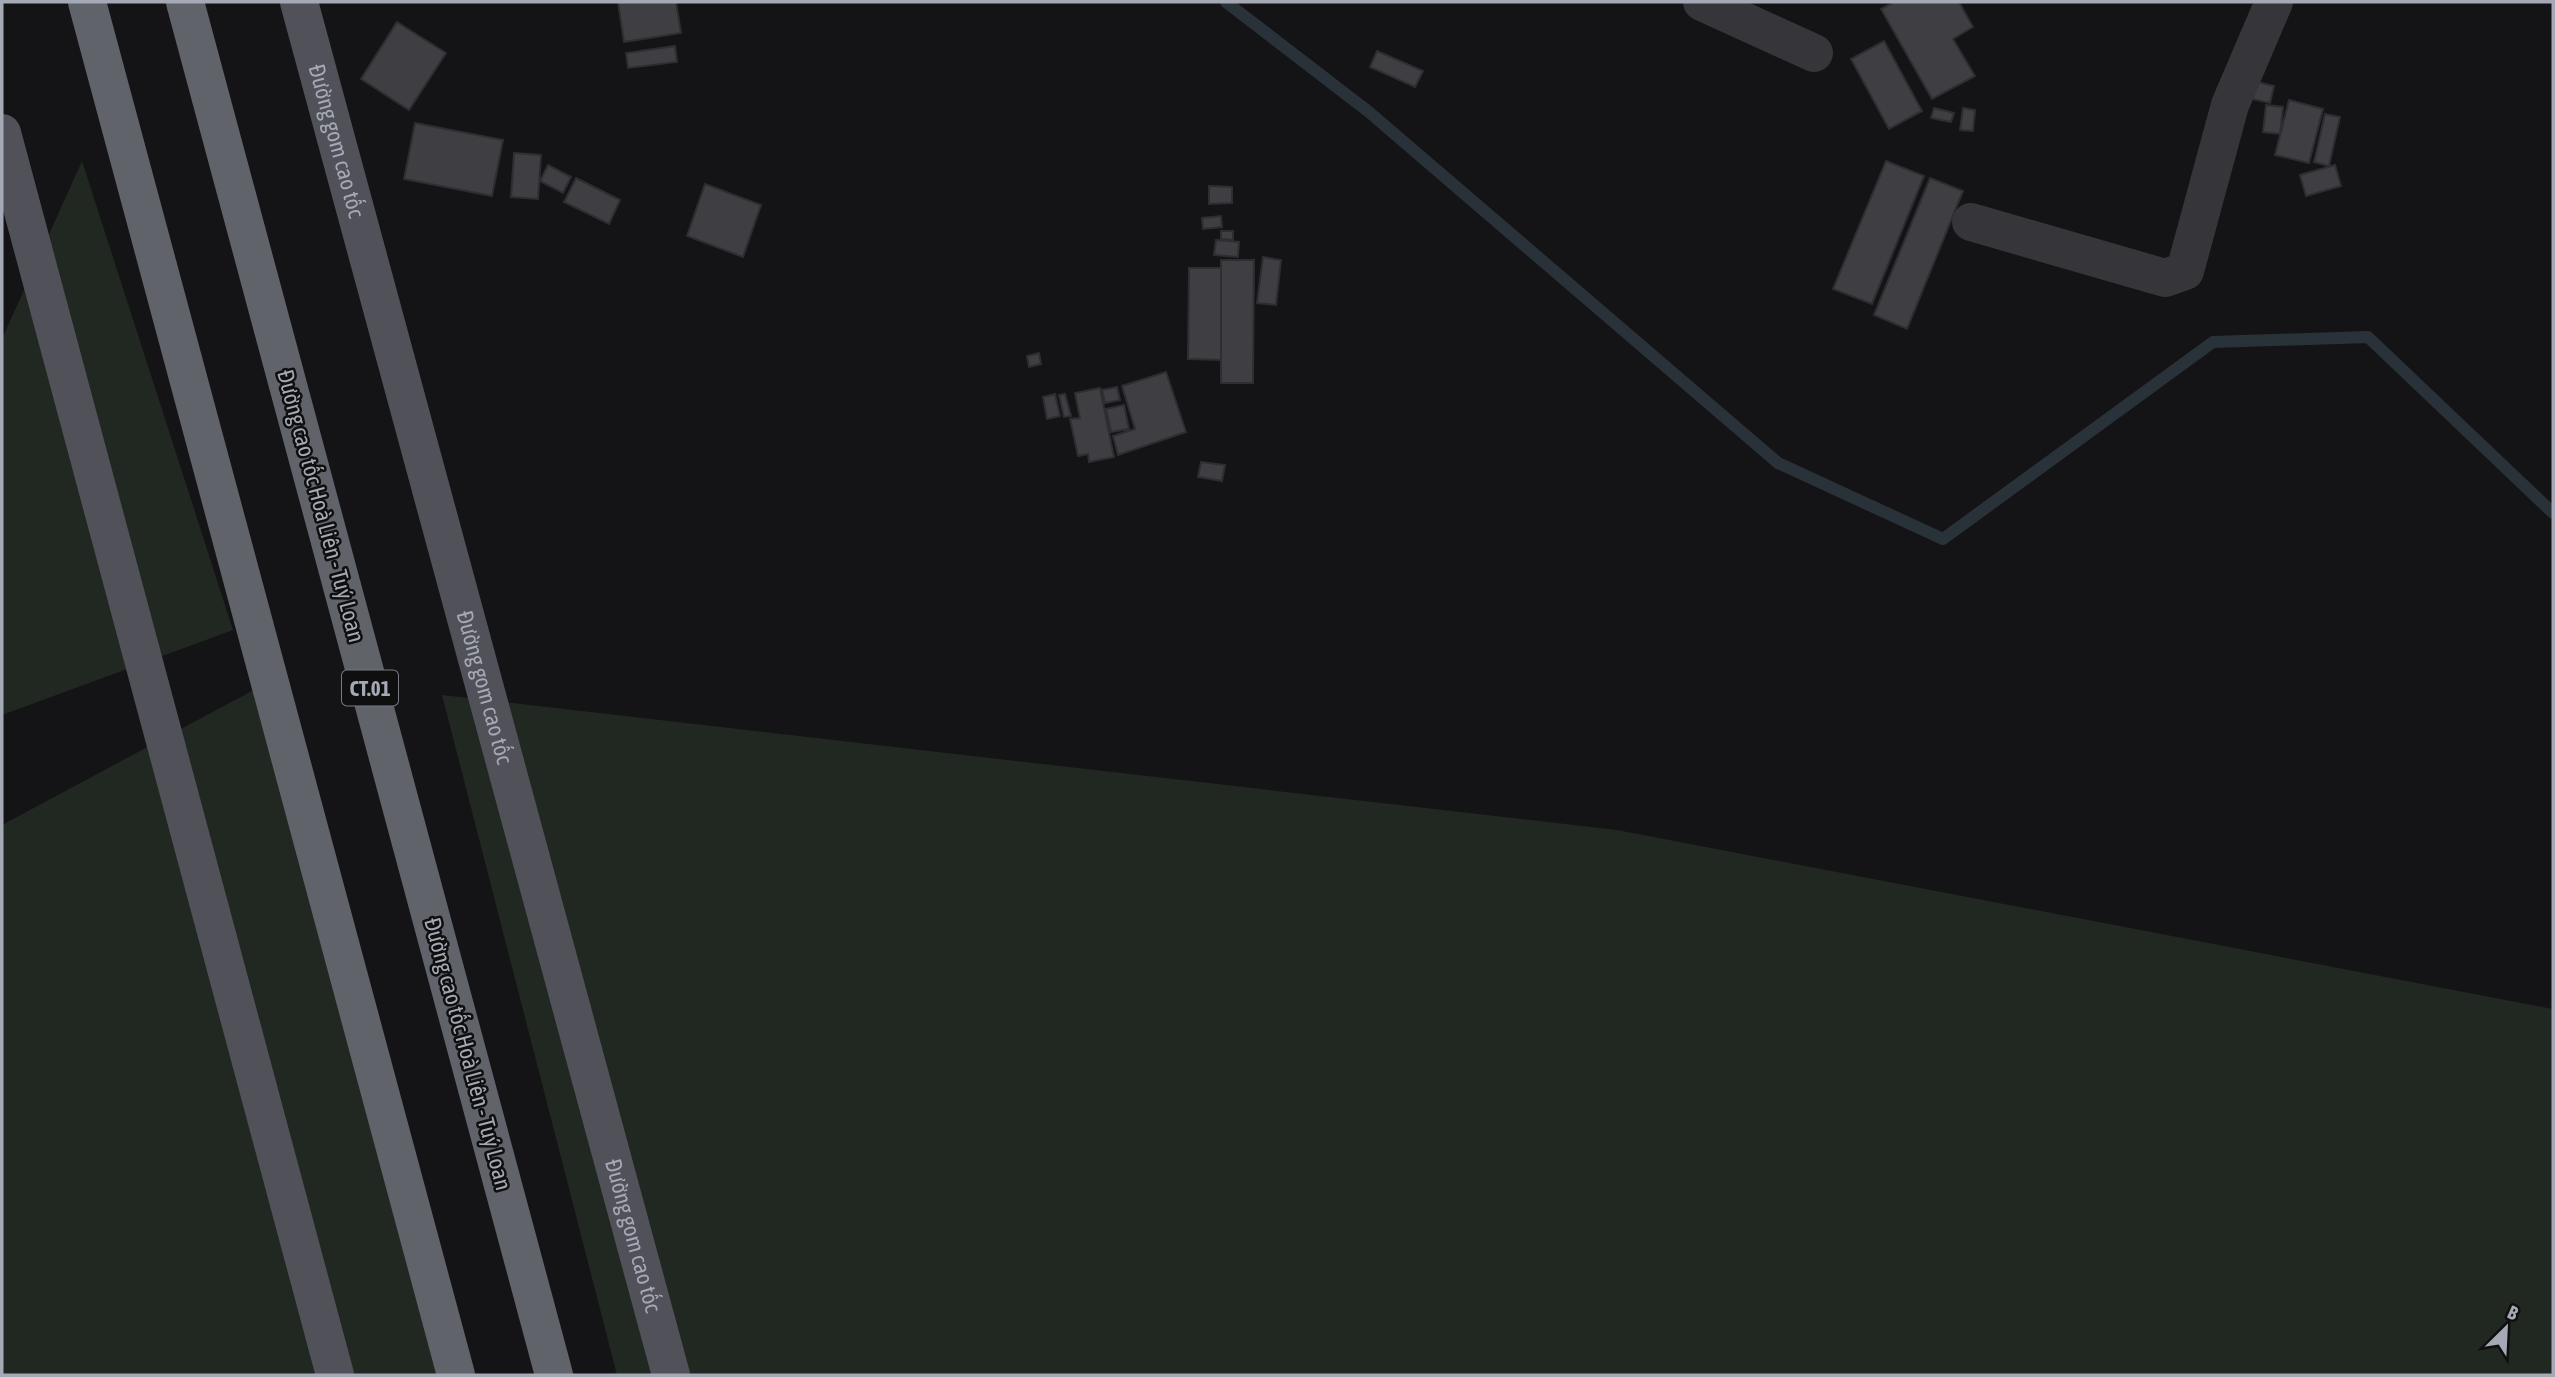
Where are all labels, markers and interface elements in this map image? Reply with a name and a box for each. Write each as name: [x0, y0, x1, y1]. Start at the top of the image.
street label: Đường gom cao tốc: [303, 61, 370, 221]
street label: Đường cao tốc Hoà Liên - Tuý Loan: [272, 367, 370, 645]
street label: Đường gom cao tốc: [451, 608, 518, 767]
road number: CT.01: [342, 670, 398, 706]
street label: Đường cao tốc Hoà Liên - Tuý Loan: [419, 915, 517, 1193]
street label: Đường gom cao tốc: [600, 1156, 667, 1316]
north arrow: [2471, 1293, 2541, 1363]
text: B: [2504, 1301, 2522, 1324]

